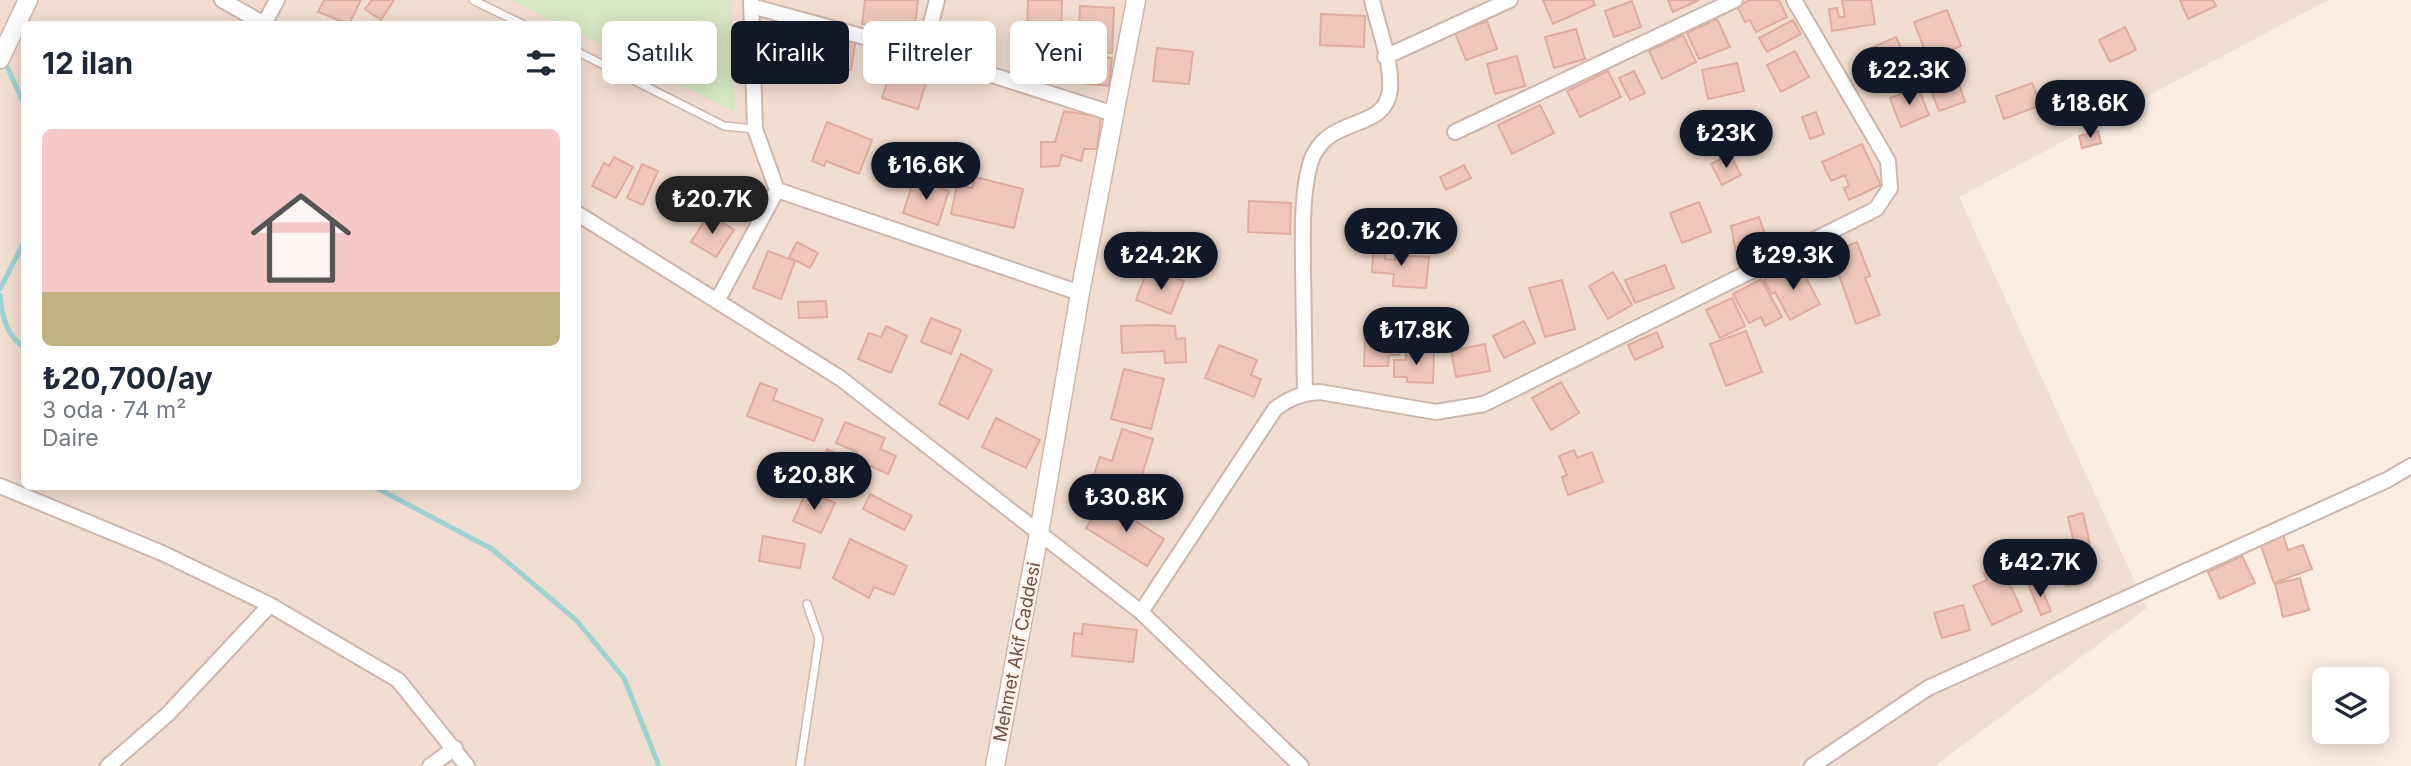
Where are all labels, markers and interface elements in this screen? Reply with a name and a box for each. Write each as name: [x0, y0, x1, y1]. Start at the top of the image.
chip: Satılık: [602, 21, 717, 84]
chip: Kiralık: [731, 21, 849, 84]
chip: Filtreler: [863, 21, 996, 84]
chip: Yeni: [1010, 21, 1107, 84]
icon: filters: [522, 44, 560, 82]
text: 12 ilan: [42, 45, 133, 81]
pin: ₺22.3K: [1852, 48, 1966, 107]
text: ₺22.3K: [1868, 56, 1950, 84]
pin: ₺18.6K: [2033, 80, 2147, 140]
text: ₺18.6K: [2051, 89, 2129, 117]
pin: ₺23K: [1685, 110, 1767, 170]
text: ₺23K: [1696, 119, 1756, 147]
pin: ₺16.6K: [869, 142, 983, 202]
text: ₺16.6K: [887, 151, 965, 179]
icon: home: [238, 175, 364, 301]
pin: ₺20.7K: [655, 176, 769, 236]
text: ₺20.7K: [671, 185, 753, 213]
pin: ₺20.7K: [1344, 208, 1458, 268]
text: ₺20.7K: [1360, 217, 1442, 245]
pin: ₺24.2K: [1104, 232, 1218, 292]
pin: ₺29.3K: [1736, 232, 1850, 292]
text: ₺24.2K: [1120, 241, 1202, 269]
text: ₺29.3K: [1752, 241, 1834, 269]
pin: ₺17.8K: [1359, 308, 1473, 367]
text: ₺17.8K: [1379, 316, 1453, 344]
text: ₺20,700/ay: [42, 360, 213, 396]
text: 3 oda · 74 m²: [42, 396, 186, 424]
text: Daire: [42, 424, 99, 452]
pin: ₺20.8K: [757, 452, 871, 512]
text: ₺20.8K: [773, 461, 855, 489]
pin: ₺30.8K: [1069, 475, 1183, 534]
text: ₺30.8K: [1084, 483, 1168, 511]
pin: ₺42.7K: [1983, 540, 2097, 599]
text: ₺42.7K: [1999, 548, 2081, 576]
street label: Mehmet Akif Caddesi: [989, 560, 1044, 744]
map controls: [2312, 667, 2389, 744]
button: layers: [2312, 667, 2389, 744]

